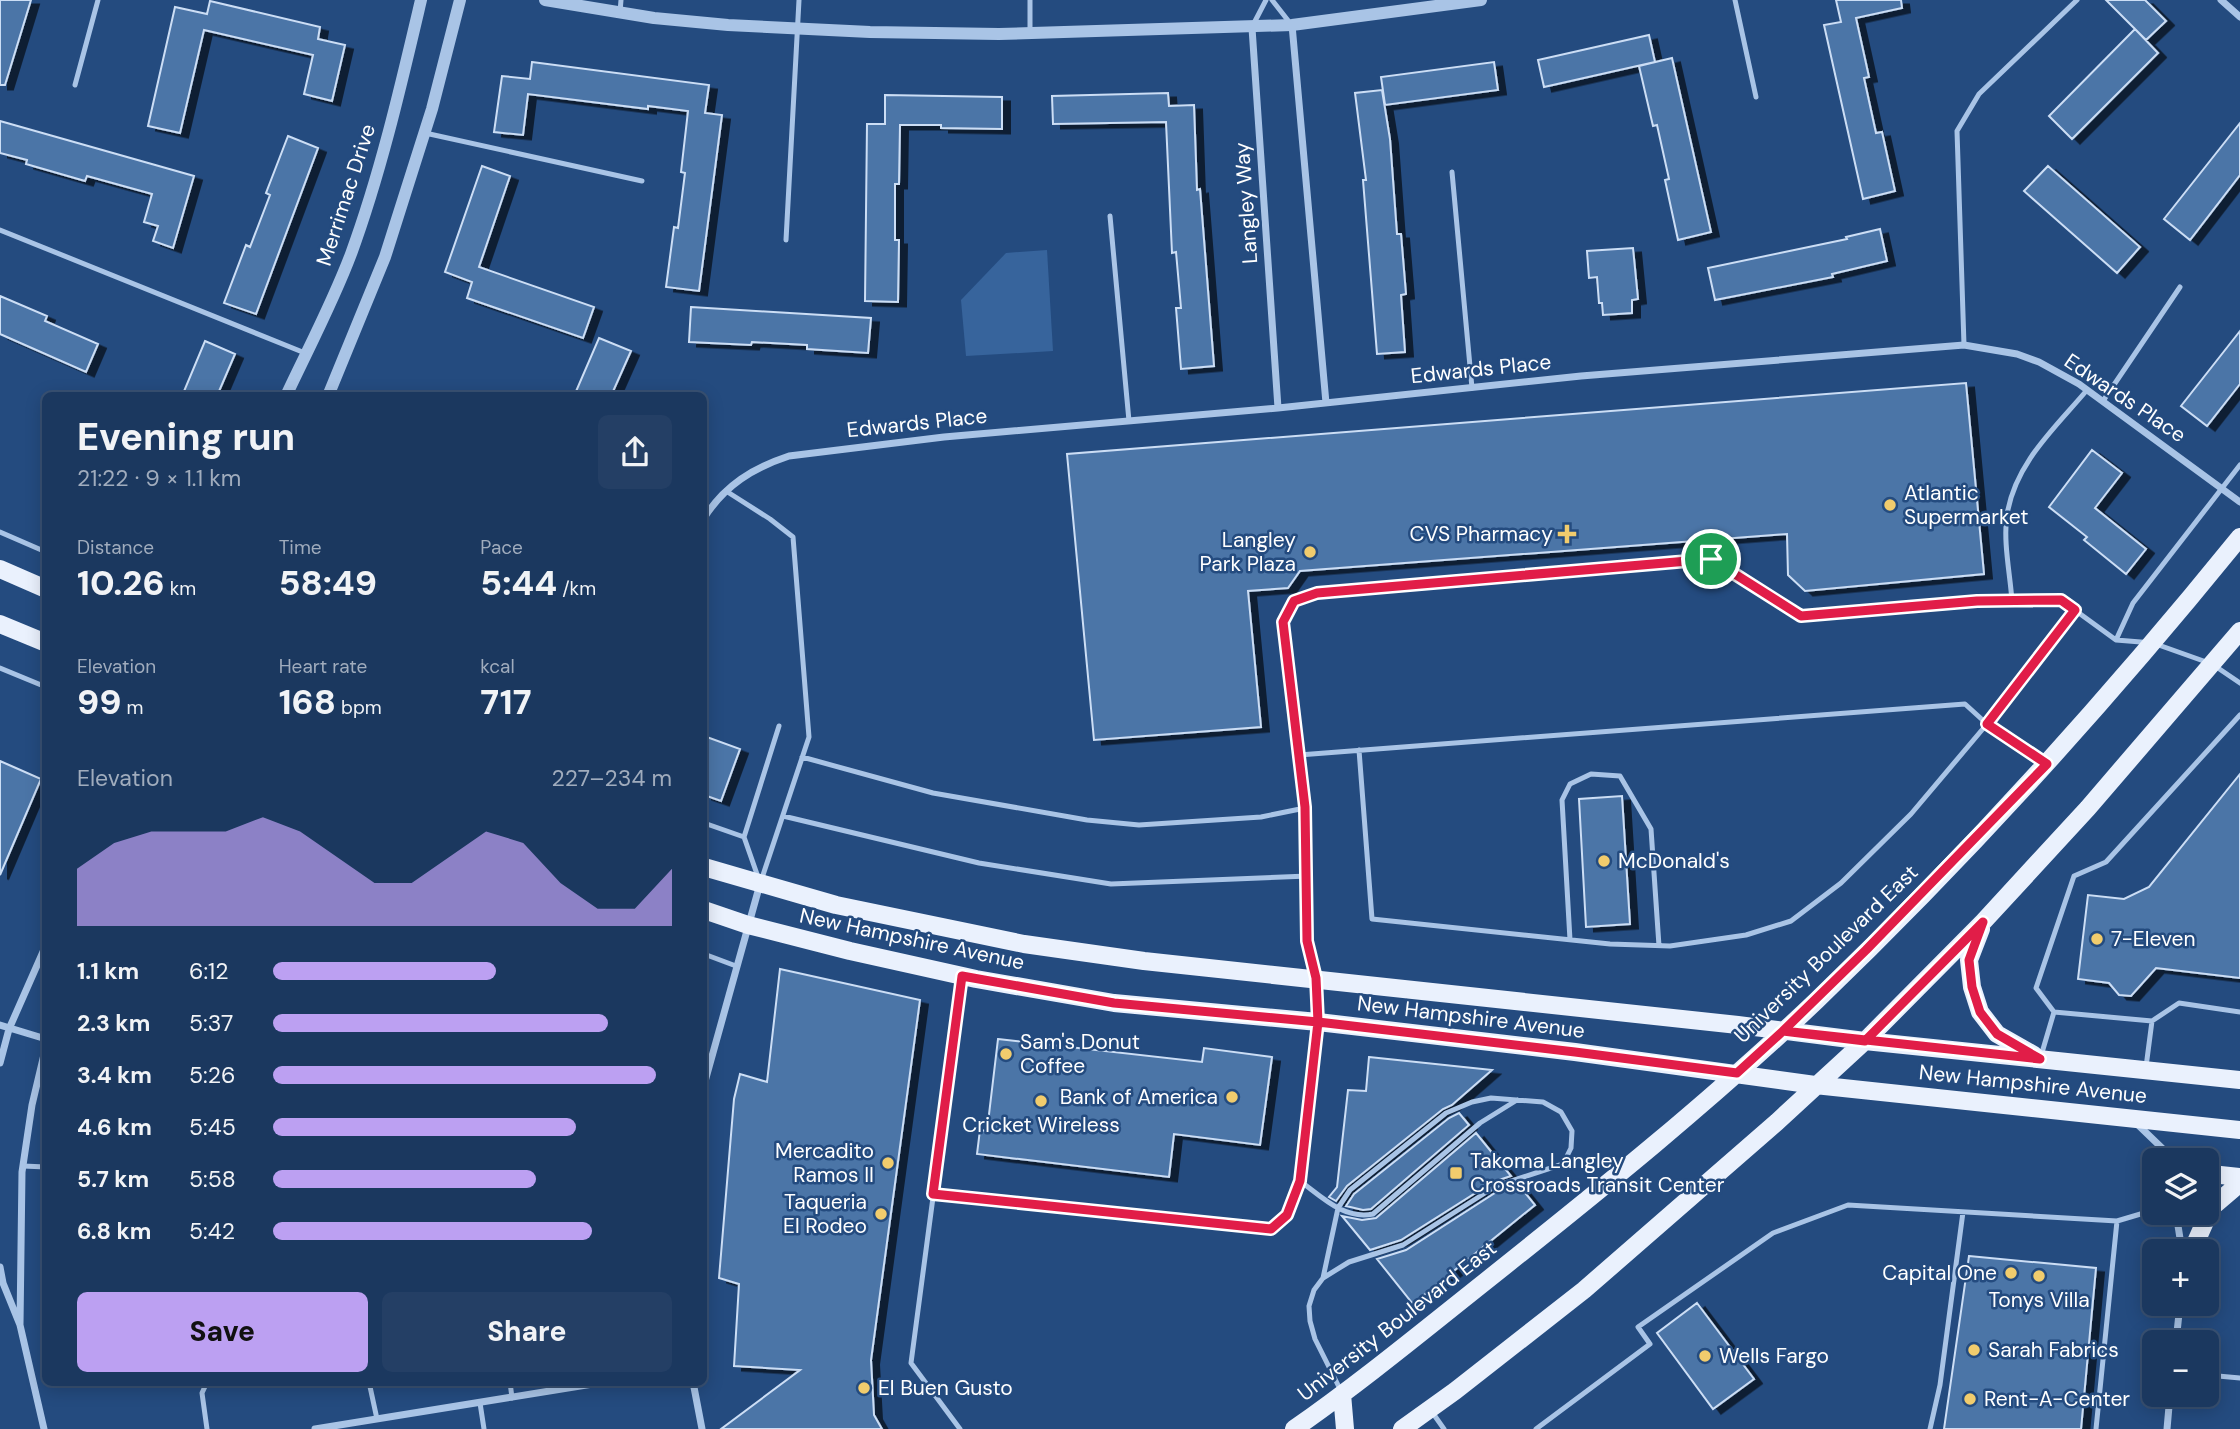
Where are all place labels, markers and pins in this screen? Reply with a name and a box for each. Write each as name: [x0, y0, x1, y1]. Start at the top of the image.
place label: Atlantic Supermarket: [1904, 479, 2029, 531]
marker: Atlantic Supermarket: [1882, 497, 1898, 513]
place label: CVS Pharmacy: [1409, 520, 1553, 548]
place label: Langley Park Plaza: [1200, 526, 1296, 578]
marker: CVS Pharmacy: [1559, 526, 1575, 542]
pin: [1681, 529, 1741, 589]
marker: Langley Park Plaza: [1302, 544, 1318, 560]
place label: McDonald's: [1618, 847, 1730, 875]
marker: McDonald's: [1596, 853, 1612, 869]
place label: 7-Eleven: [2111, 925, 2195, 953]
marker: 7-Eleven: [2089, 931, 2105, 947]
place label: Sam's Donut Coffee: [1020, 1028, 1140, 1080]
marker: Sam's Donut Coffee: [998, 1046, 1014, 1062]
place label: Bank of America: [1060, 1083, 1218, 1111]
marker: Bank of America: [1224, 1089, 1240, 1105]
marker: Cricket Wireless: [1033, 1093, 1049, 1109]
place label: Cricket Wireless: [962, 1111, 1120, 1139]
place label: Mercadito Ramos II: [775, 1137, 874, 1189]
place label: Takoma Langley Crossroads Transit Center: [1470, 1147, 1725, 1199]
marker: Mercadito Ramos II: [880, 1155, 896, 1171]
marker: Takoma Langley Crossroads Transit Center: [1448, 1165, 1464, 1181]
place label: Taqueria El Rodeo: [783, 1188, 867, 1240]
marker: Taqueria El Rodeo: [873, 1206, 889, 1222]
place label: Capital One: [1882, 1259, 1997, 1287]
marker: Capital One: [2003, 1265, 2019, 1281]
marker: Tonys Villa: [2031, 1268, 2047, 1284]
place label: Tonys Villa: [1988, 1286, 2090, 1314]
place label: Sarah Fabrics: [1988, 1336, 2119, 1364]
place label: Wells Fargo: [1719, 1342, 1829, 1370]
marker: Sarah Fabrics: [1966, 1342, 1982, 1358]
marker: Wells Fargo: [1697, 1348, 1713, 1364]
place label: El Buen Gusto: [878, 1374, 1013, 1402]
marker: El Buen Gusto: [856, 1380, 872, 1396]
place label: Rent-A-Center: [1984, 1385, 2130, 1413]
marker: Rent-A-Center: [1962, 1391, 1978, 1407]

